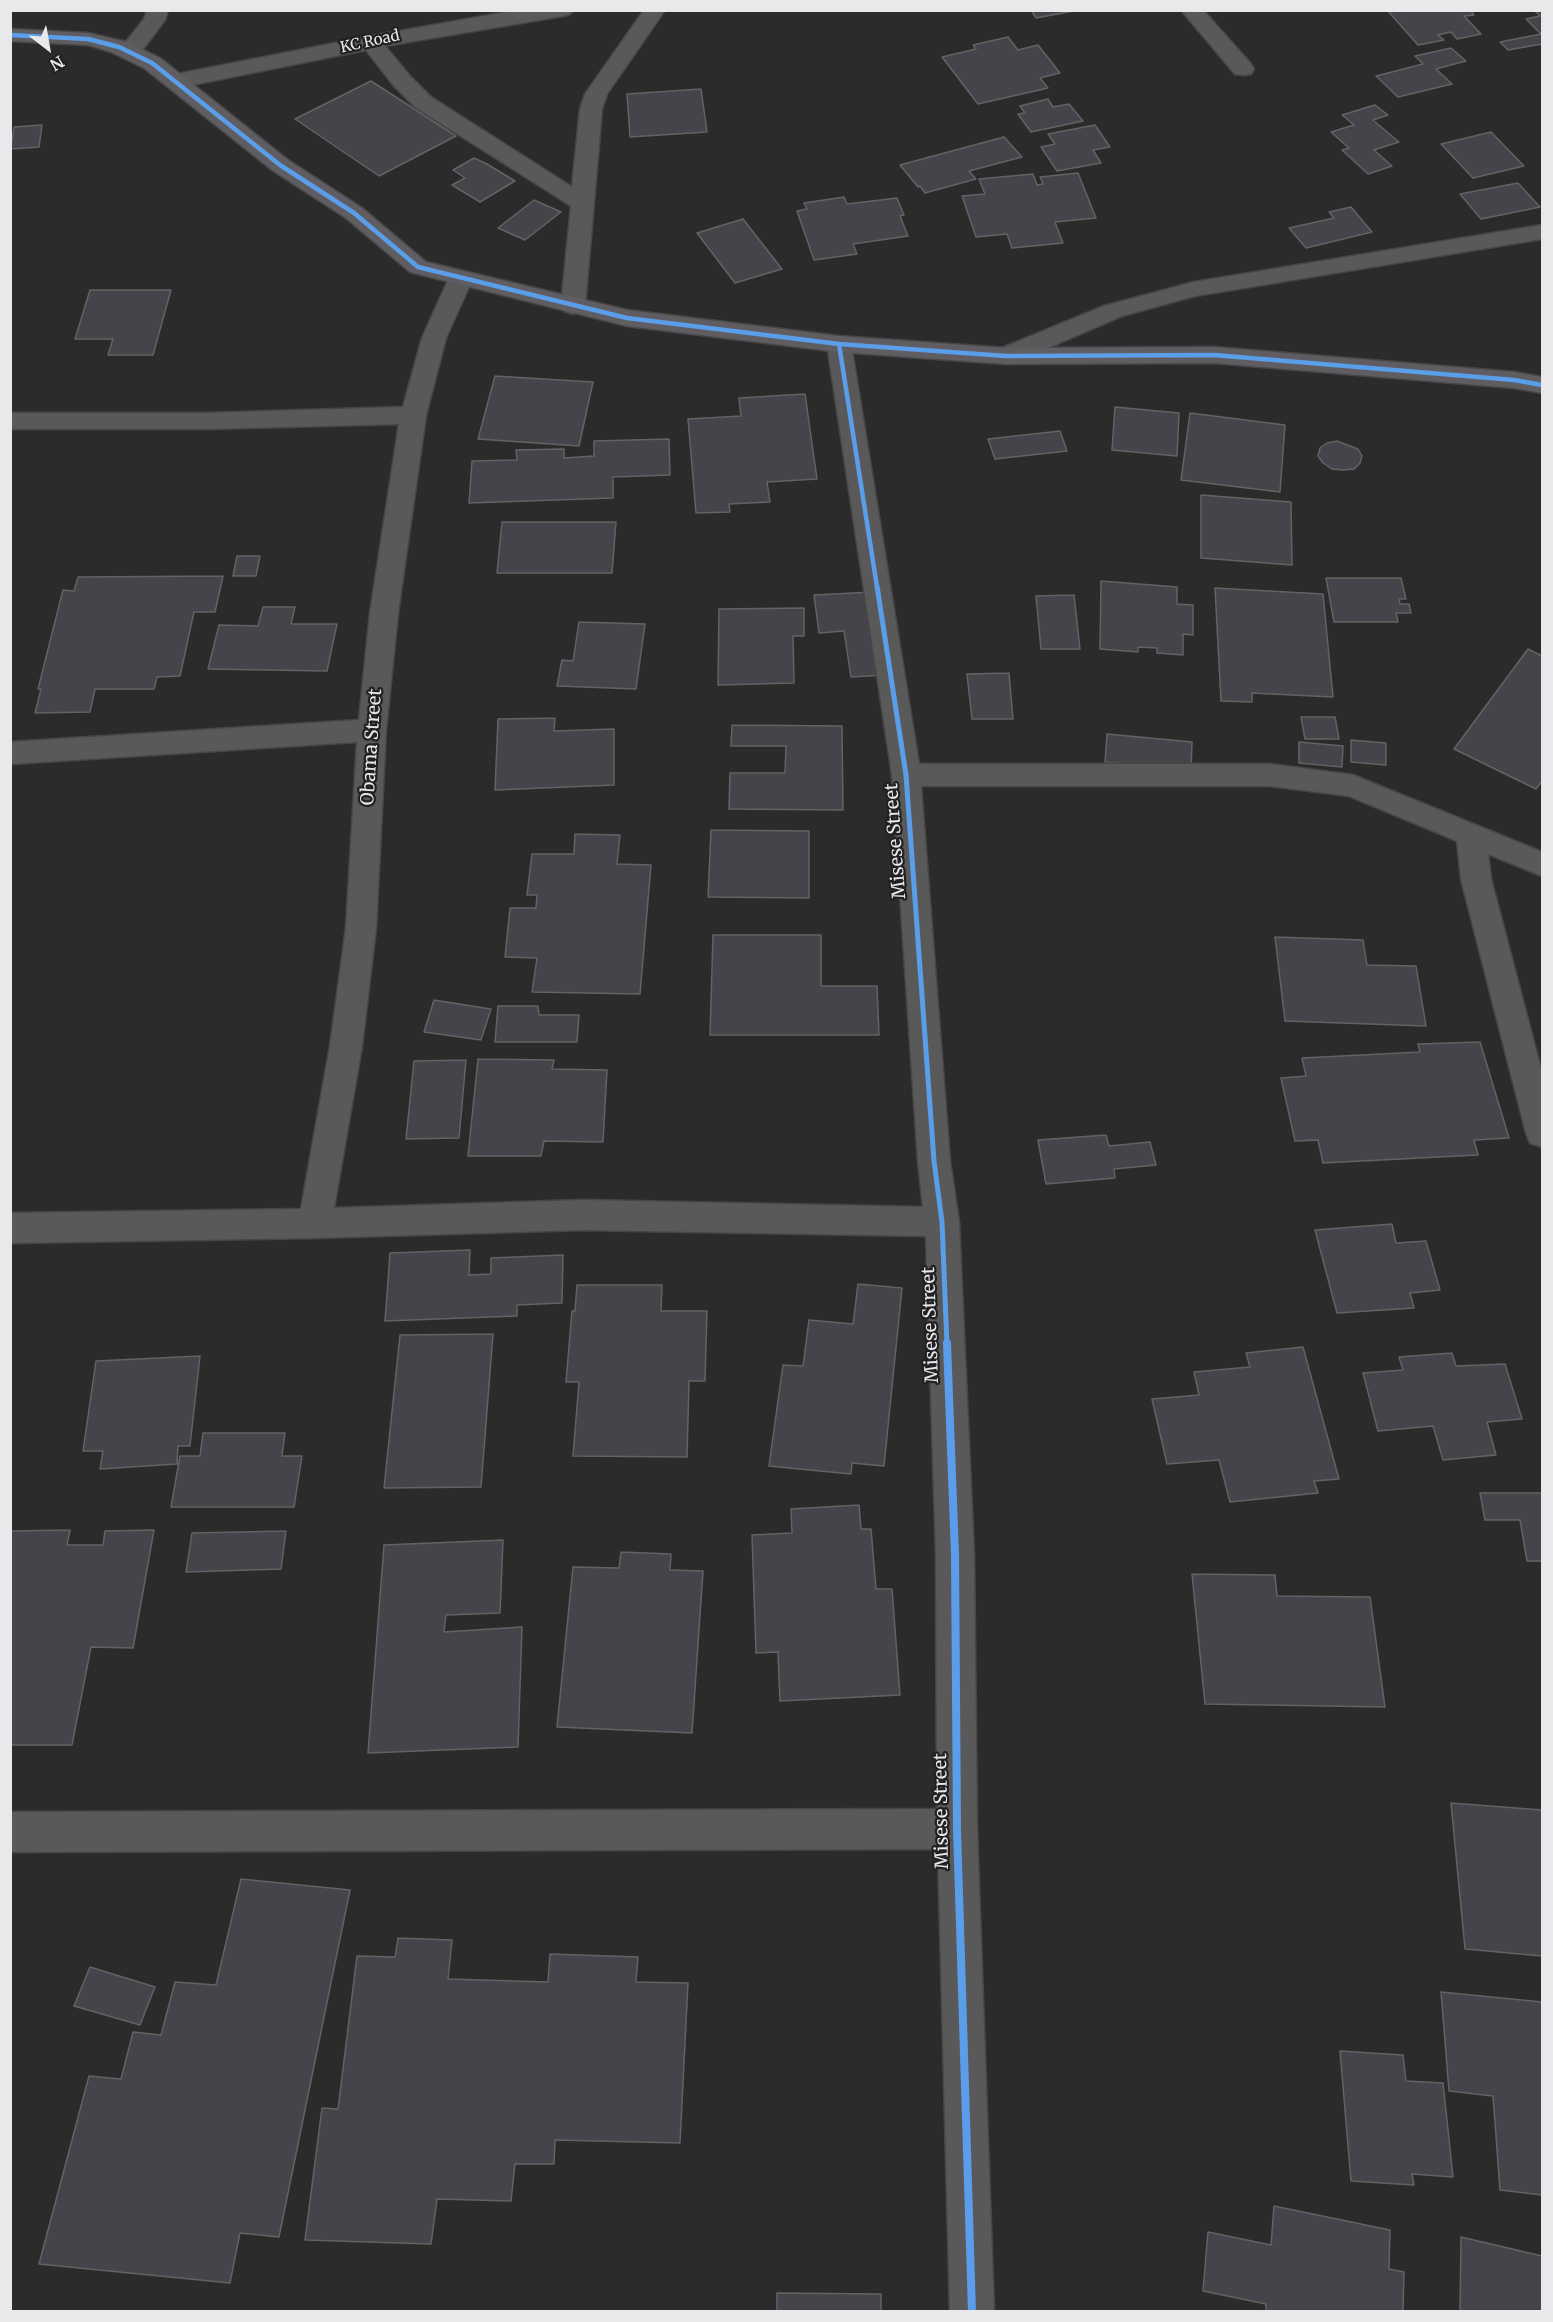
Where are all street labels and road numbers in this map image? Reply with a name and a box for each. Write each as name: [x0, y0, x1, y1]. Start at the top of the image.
street label: KC Road: [339, 27, 401, 57]
street label: Obama Street: [357, 688, 387, 806]
street label: Misese Street: [881, 782, 911, 900]
street label: Misese Street: [918, 1267, 944, 1383]
street label: Misese Street: [930, 1753, 954, 1869]

